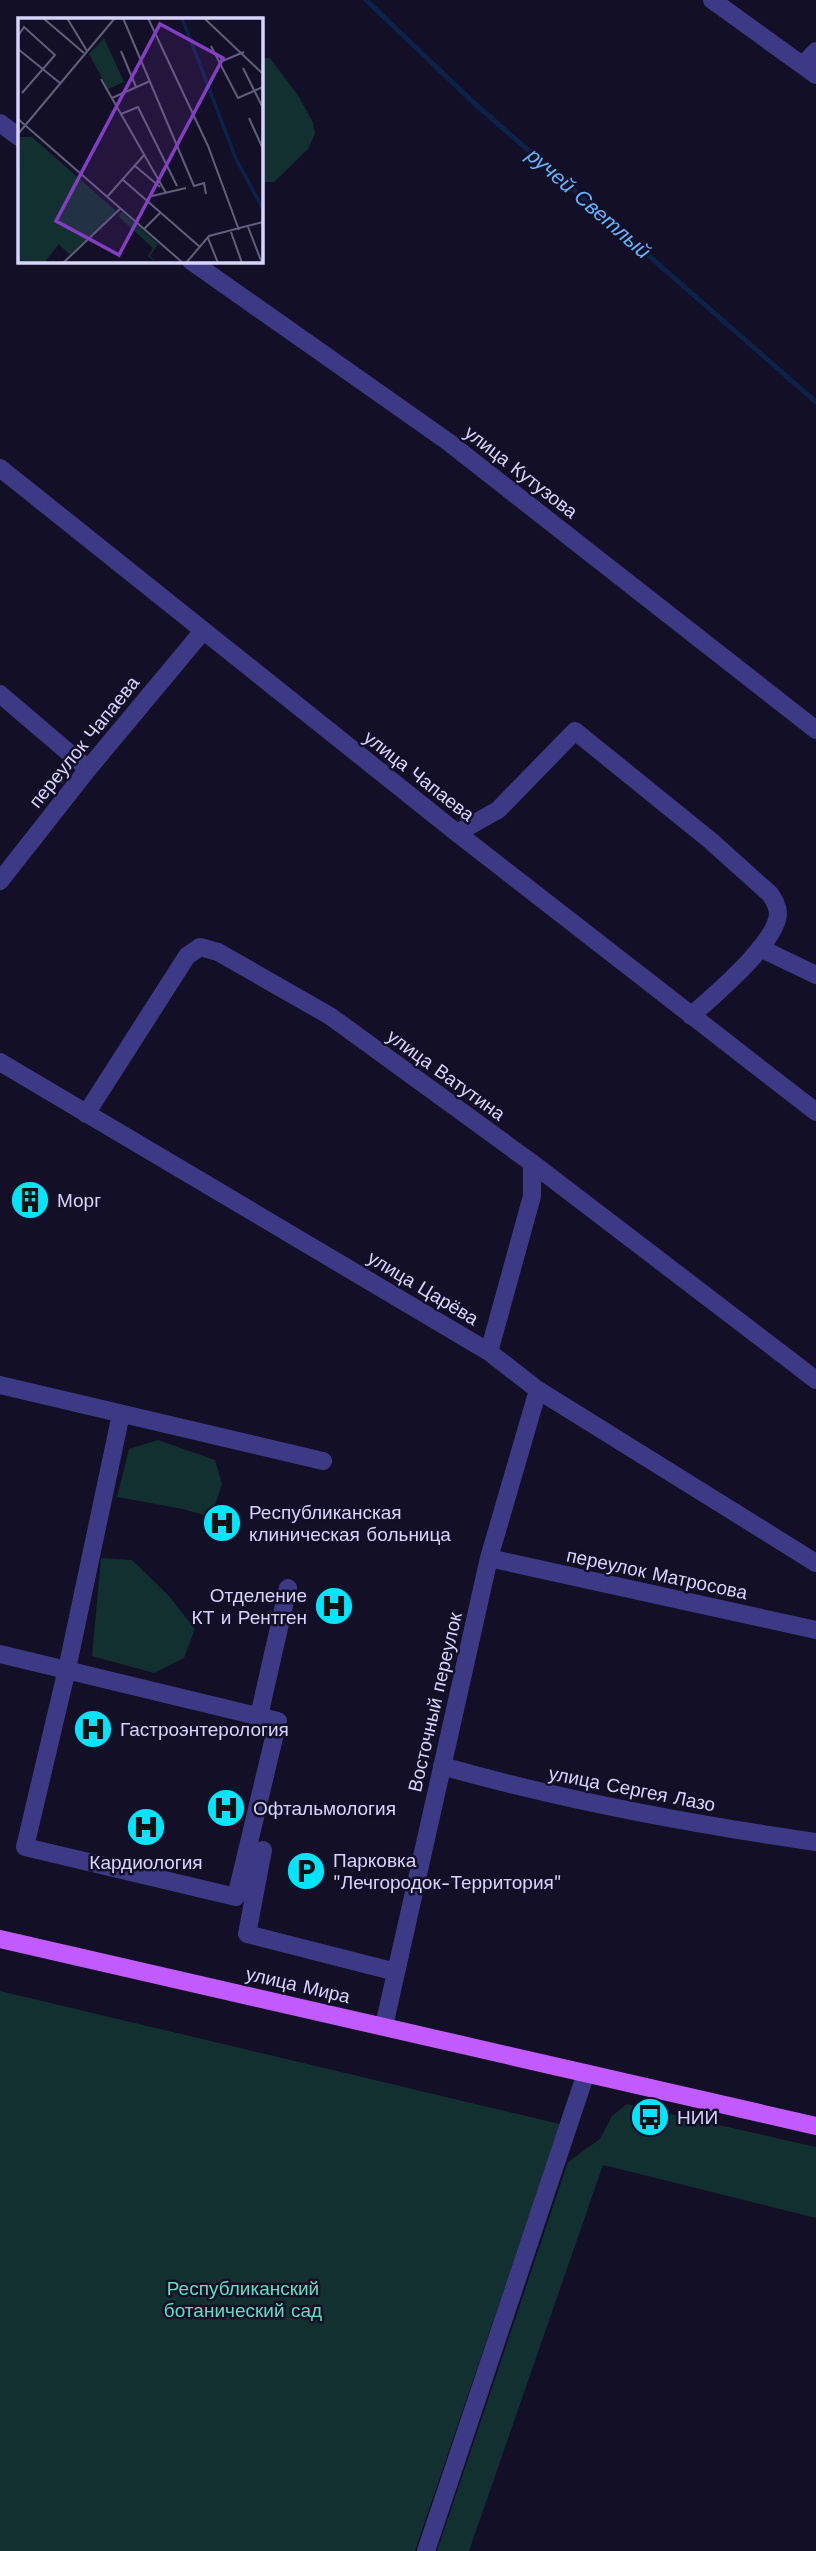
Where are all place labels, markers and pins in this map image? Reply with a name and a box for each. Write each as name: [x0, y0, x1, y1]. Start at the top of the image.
building icon: Морг: [9, 1179, 51, 1221]
place label: Морг: [57, 1189, 101, 1212]
place label: Республиканская клиническая больница: [249, 1501, 451, 1546]
hospital icon: Республиканская клиническая больница: [201, 1502, 243, 1544]
place label: Отделение КТ и Рентген: [192, 1584, 307, 1629]
hospital icon: Отделение КТ и Рентген: [313, 1585, 355, 1627]
hospital icon: Гастроэнтерология: [72, 1708, 114, 1750]
place label: Гастроэнтерология: [120, 1718, 289, 1741]
hospital icon: Офтальмология: [205, 1787, 247, 1829]
place label: Офтальмология: [253, 1797, 396, 1820]
hospital icon: Кардиология: [125, 1806, 167, 1848]
place label: Парковка "Лечгородок-Территория": [333, 1849, 561, 1894]
parking icon: Парковка "Лечгородок-Территория": [285, 1850, 327, 1892]
place label: Кардиология: [89, 1851, 203, 1874]
bus stop icon: НИИ: [629, 2096, 671, 2138]
place label: НИИ: [677, 2106, 718, 2129]

